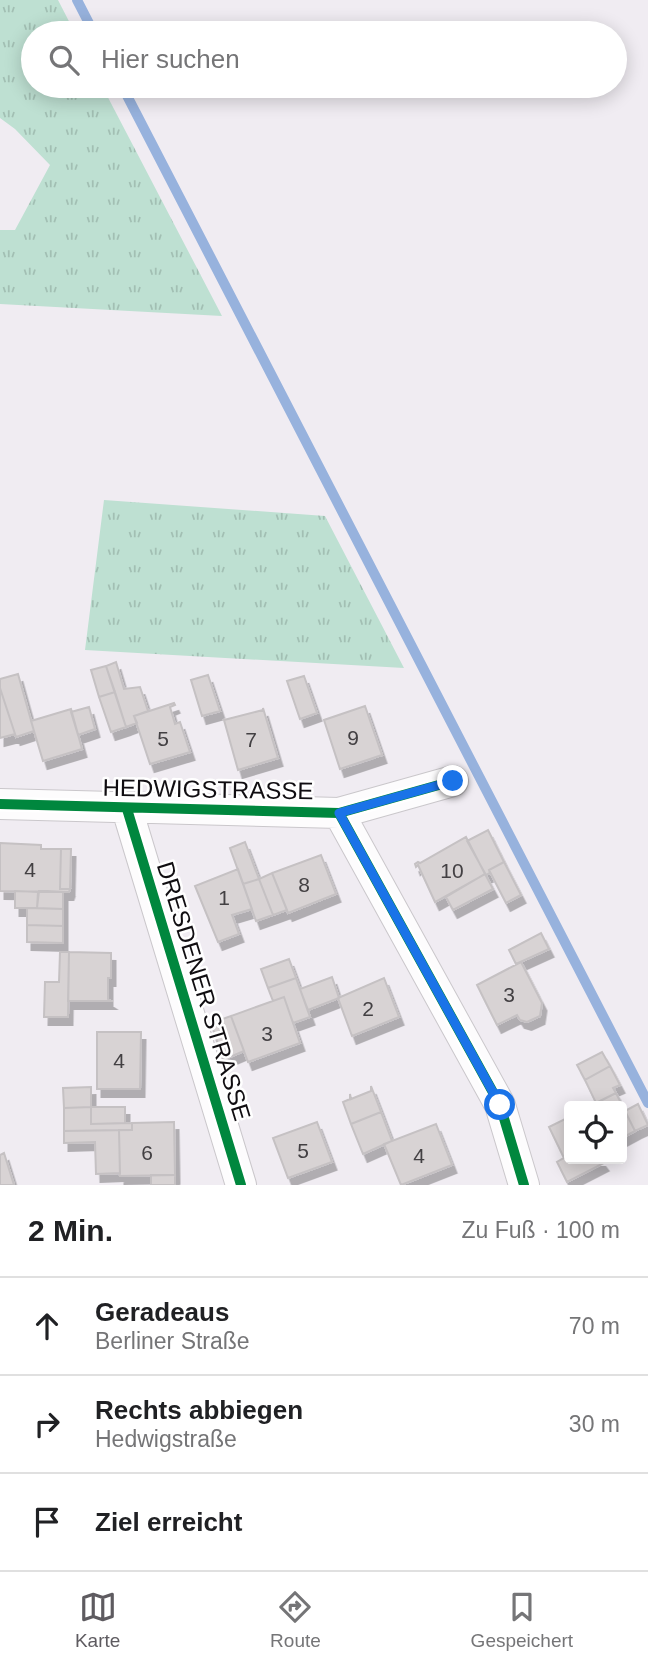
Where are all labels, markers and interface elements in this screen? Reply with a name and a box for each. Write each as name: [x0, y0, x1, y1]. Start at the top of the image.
search box: [21, 21, 627, 98]
icon: search: [45, 41, 83, 79]
text: Hier suchen: [101, 44, 240, 74]
house number: 9: [347, 726, 359, 749]
house number: 5: [157, 727, 169, 750]
house number: 7: [245, 728, 257, 751]
route end: [437, 765, 468, 796]
street label: HEDWIGSTRASSE: [102, 774, 314, 804]
house number: 4: [24, 858, 36, 881]
street label: DRESDENER STRASSE: [152, 858, 256, 1124]
house number: 10: [440, 859, 464, 882]
house number: 8: [298, 873, 310, 896]
house number: 1: [218, 886, 230, 909]
house number: 3: [503, 983, 515, 1006]
house number: 2: [362, 997, 374, 1020]
house number: 3: [261, 1022, 273, 1045]
house number: 4: [113, 1049, 125, 1072]
route start: [484, 1089, 515, 1120]
map controls: [564, 1101, 627, 1164]
button: locate: [564, 1101, 627, 1164]
house number: 5: [297, 1139, 309, 1162]
house number: 6: [141, 1141, 153, 1164]
house number: 4: [413, 1144, 425, 1167]
text: 2 Min.: [28, 1214, 113, 1247]
text: Zu Fuß · 100 m: [462, 1217, 620, 1243]
text: Geradeaus: [95, 1297, 229, 1327]
icon: ahead: [28, 1307, 66, 1345]
text: 70 m: [569, 1313, 620, 1339]
text: Berliner Straße: [95, 1328, 250, 1354]
text: Rechts abbiegen: [95, 1395, 303, 1425]
icon: right: [28, 1405, 66, 1443]
text: 30 m: [569, 1411, 620, 1437]
text: Hedwigstraße: [95, 1426, 237, 1452]
icon: arrive: [28, 1503, 66, 1541]
text: Ziel erreicht: [95, 1507, 242, 1537]
tab: Karte: [75, 1588, 120, 1652]
tab: Route: [270, 1588, 321, 1652]
tab: Gespeichert: [471, 1588, 573, 1652]

